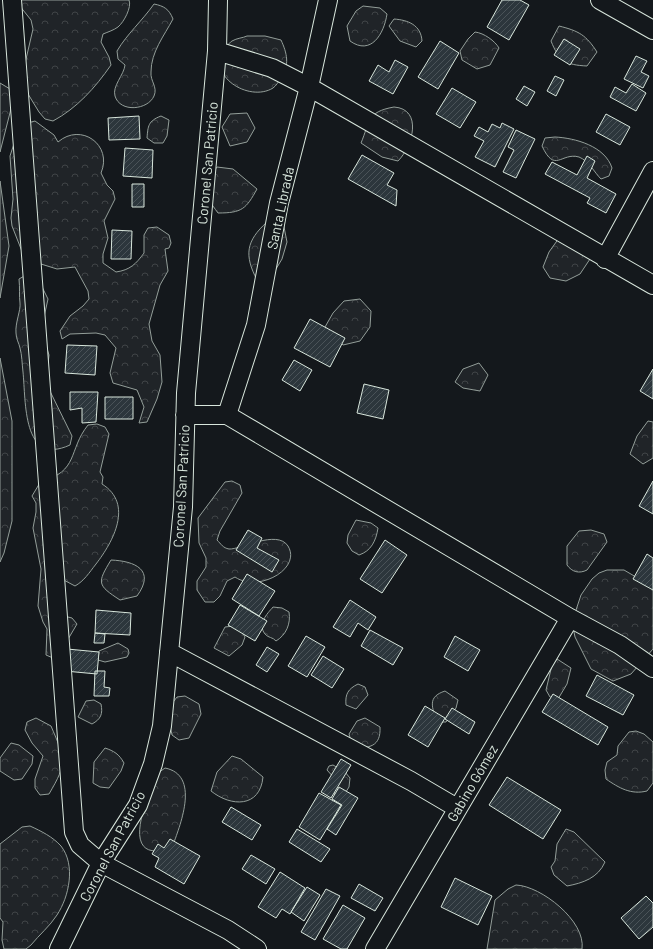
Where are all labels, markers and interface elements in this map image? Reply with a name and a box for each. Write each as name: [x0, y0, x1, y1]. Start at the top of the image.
street label: Coronel San Patricio: [193, 101, 221, 225]
street label: Santa Librada: [263, 165, 297, 251]
street label: Coronel San Patricio: [169, 424, 193, 548]
street label: Gabino Gómez: [443, 742, 501, 824]
street label: Coronel San Patricio: [76, 788, 148, 904]

